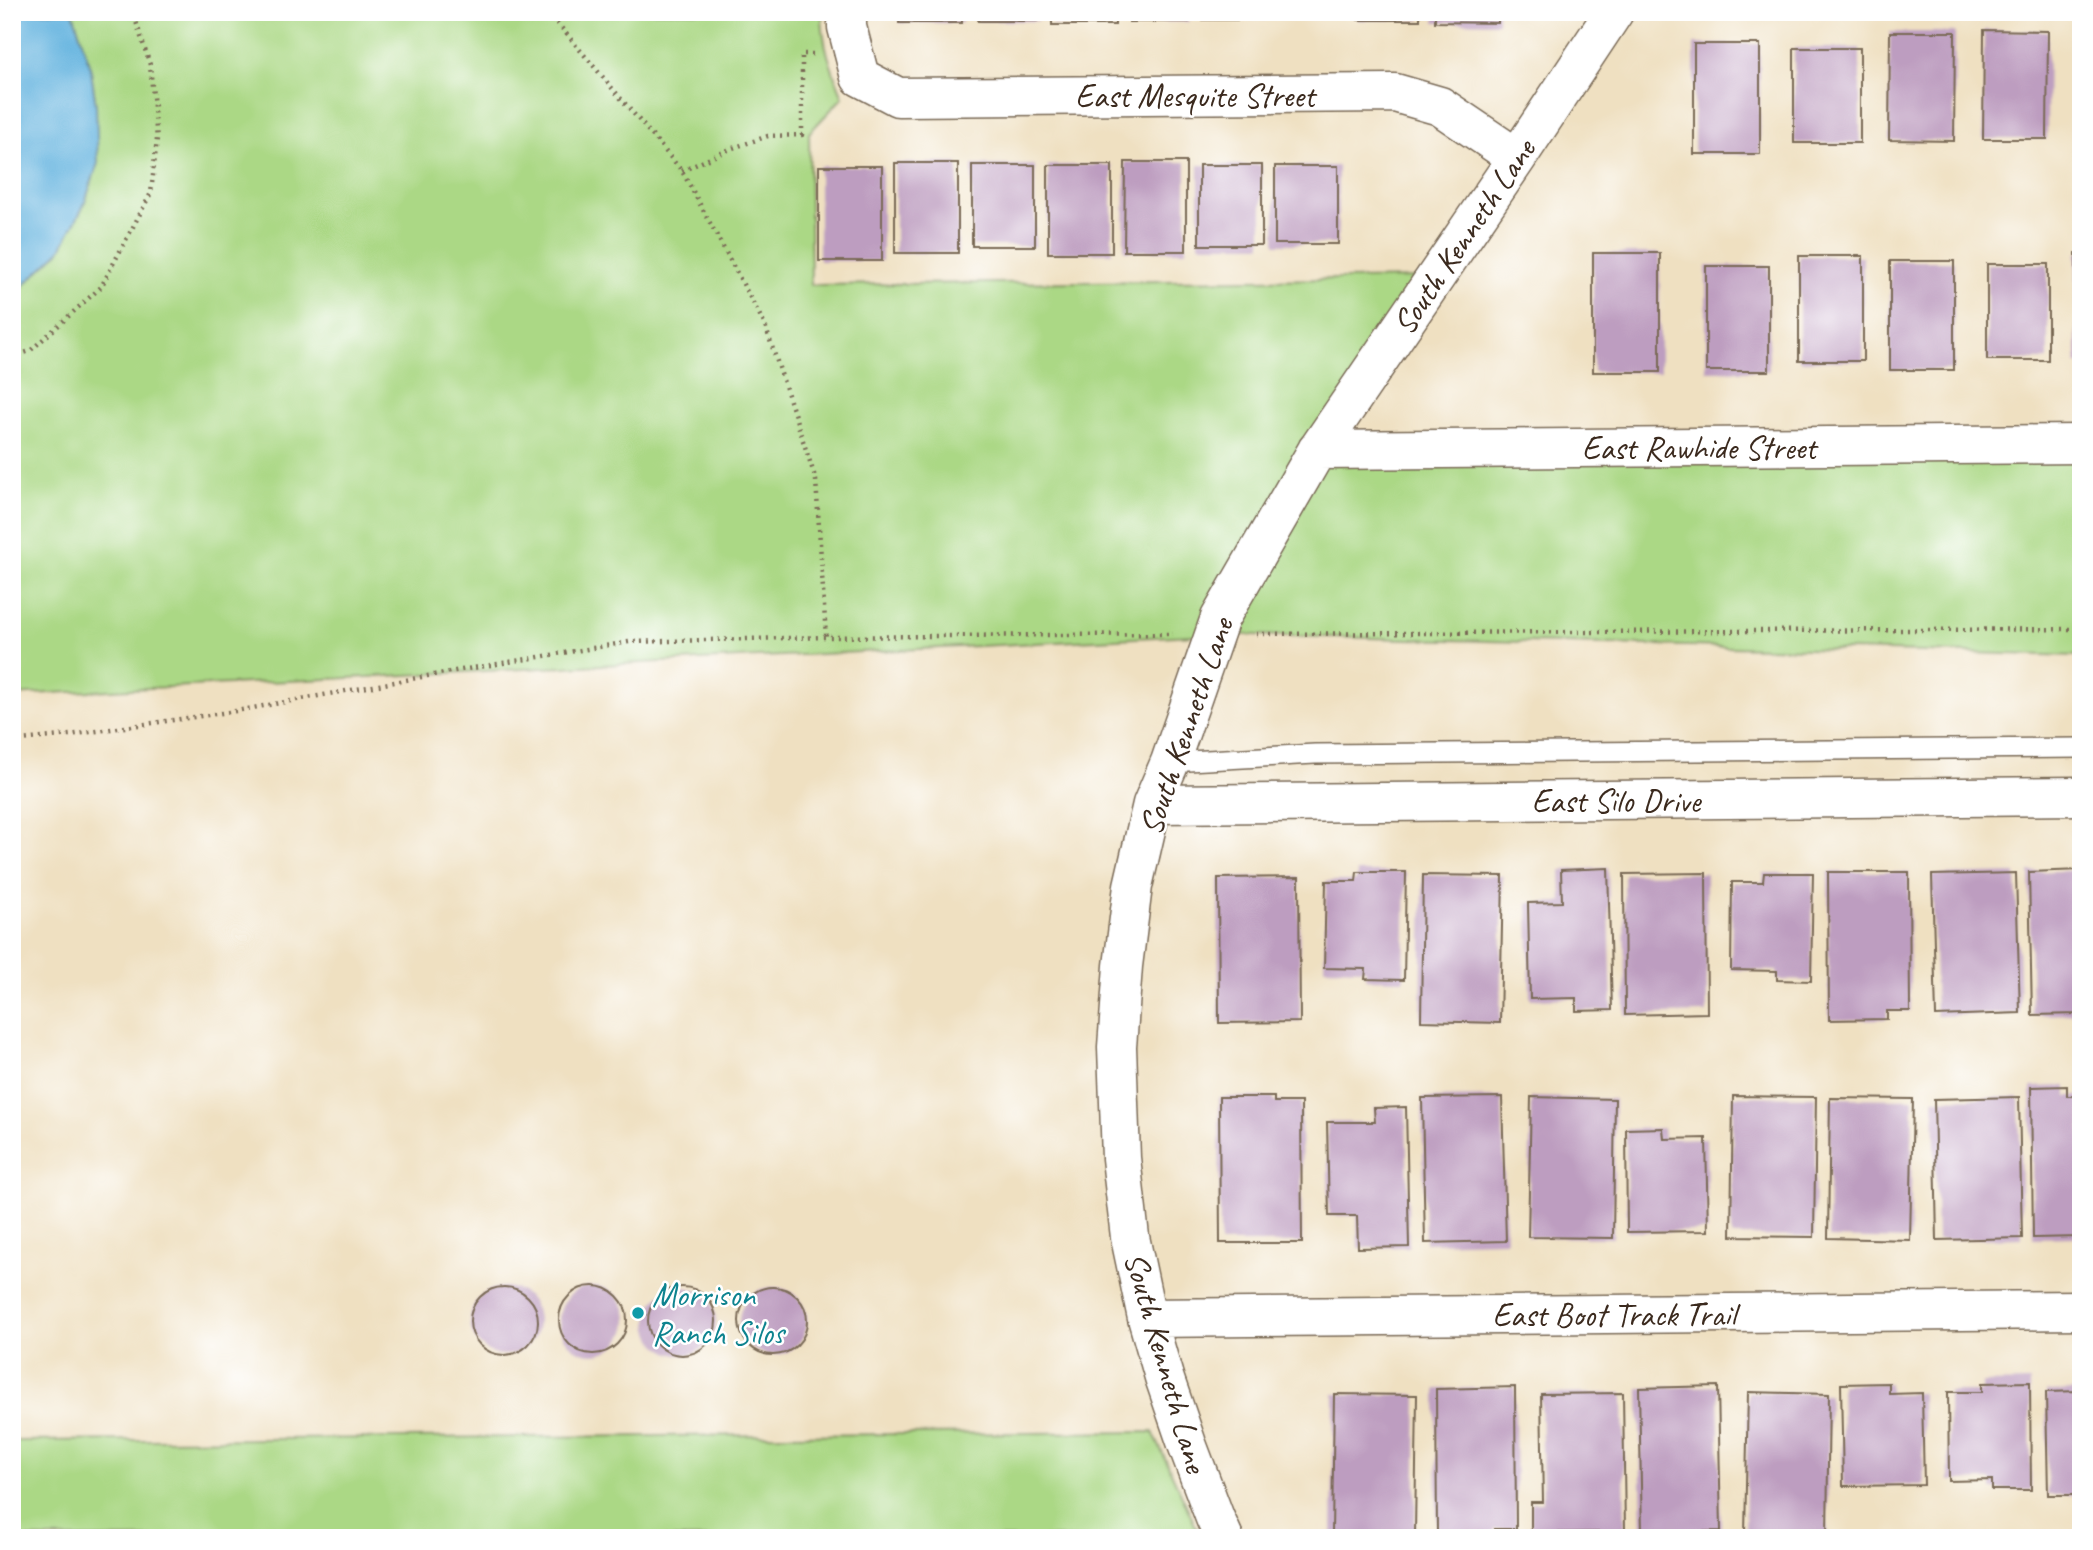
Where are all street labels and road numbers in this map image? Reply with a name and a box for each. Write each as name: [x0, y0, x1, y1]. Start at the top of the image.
street label: East Mesquite Street: [1075, 75, 1318, 117]
street label: South Kenneth Lane: [1383, 129, 1546, 342]
street label: East Rawhide Street: [1582, 427, 1819, 469]
street label: South Kenneth Lane: [1129, 610, 1243, 840]
street label: East Silo Drive: [1532, 780, 1702, 822]
street label: South Kenneth Lane: [1115, 1248, 1218, 1479]
street label: East Boot Track Trail: [1493, 1294, 1741, 1336]

